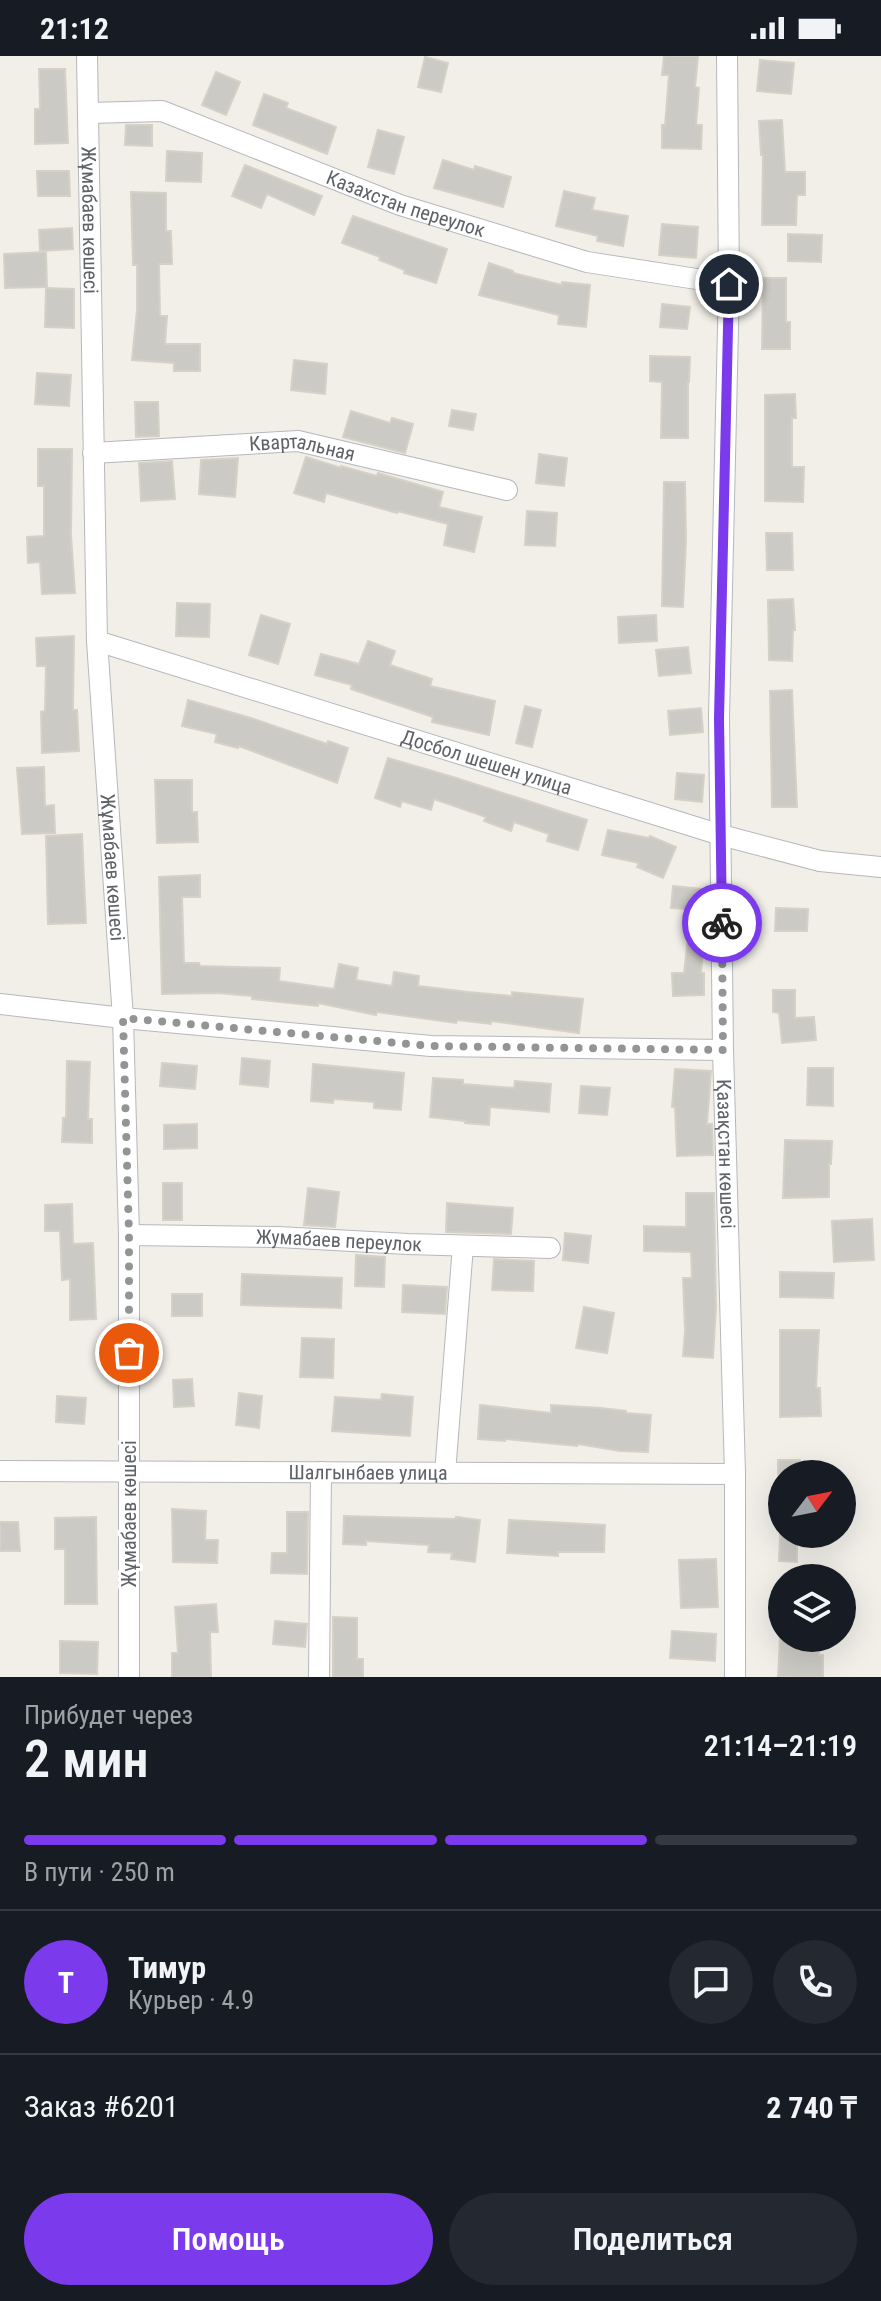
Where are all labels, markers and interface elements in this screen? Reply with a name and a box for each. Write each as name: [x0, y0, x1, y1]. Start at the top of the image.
text: 21:12: [40, 11, 109, 46]
street label: Жұмабаев көшесі: [77, 146, 103, 294]
street label: Казахстан переулок: [323, 165, 488, 242]
pin: [695, 250, 763, 318]
icon: home: [707, 262, 751, 306]
street label: Квартальная: [248, 429, 357, 466]
street label: Досбол шешен улица: [399, 724, 575, 800]
street label: Жұмабаев көшесі: [96, 793, 130, 942]
courier: [682, 883, 762, 963]
icon: bike: [700, 901, 744, 945]
street label: Қазақстан көшесі: [712, 1079, 740, 1229]
street label: Жумабаев переулок: [256, 1225, 423, 1256]
pin: [95, 1319, 163, 1387]
icon: bag: [107, 1331, 151, 1375]
street label: Жұмабаев көшесі: [117, 1440, 141, 1588]
street label: Шалгынбаев улица: [288, 1460, 448, 1485]
north arrow: [768, 1460, 856, 1548]
map controls: [768, 1460, 856, 1652]
button: layers: [768, 1564, 856, 1652]
text: Прибудет через: [24, 1700, 193, 1730]
text: 21:14–21:19: [704, 1728, 857, 1763]
text: 2 мин: [24, 1729, 149, 1790]
text: В пути · 250 m: [24, 1857, 175, 1887]
button: chat: [669, 1940, 753, 2024]
button: phone: [773, 1940, 857, 2024]
text: Тимур: [128, 1950, 206, 1985]
text: Т: [58, 1965, 74, 2000]
text: Курьер · 4.9: [128, 1985, 254, 2015]
text: Заказ #6201: [24, 2089, 179, 2124]
text: 2 740 ₸: [766, 2090, 857, 2125]
button: Помощь: [24, 2193, 433, 2285]
button: Поделиться: [449, 2193, 857, 2285]

